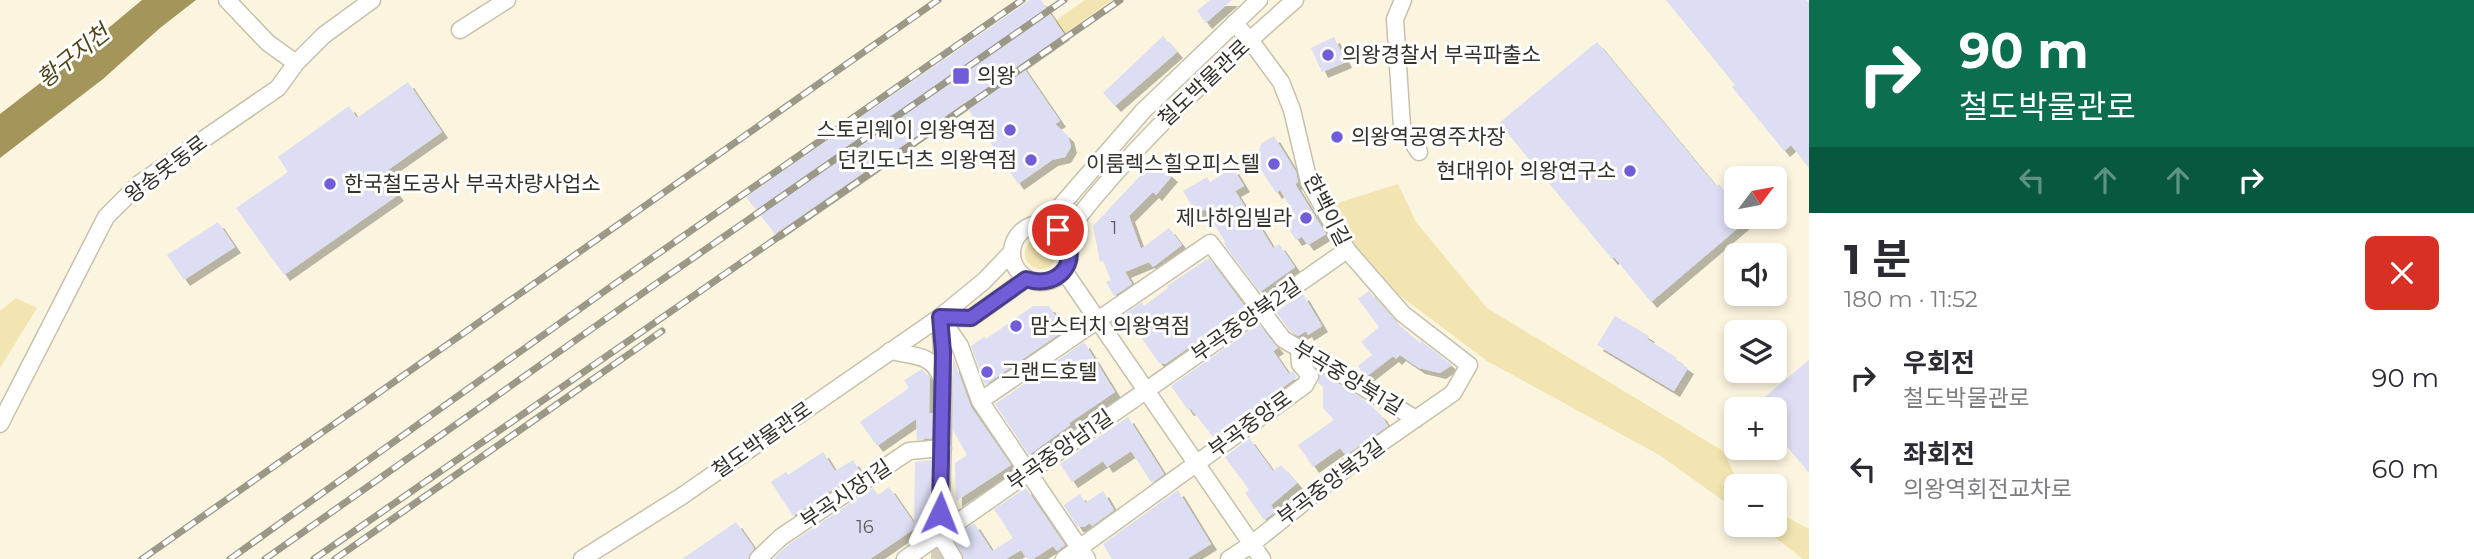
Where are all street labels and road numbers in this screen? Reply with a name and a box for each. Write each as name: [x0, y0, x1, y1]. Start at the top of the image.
street label: 철도박물관로: [1153, 34, 1255, 131]
street label: 왕송못동로: [120, 130, 212, 208]
street label: 한백이길: [1299, 170, 1356, 250]
street label: 부곡중앙북2길: [1186, 273, 1305, 366]
street label: 부곡중앙북1길: [1289, 335, 1408, 420]
street label: 부곡중앙로: [1203, 385, 1296, 462]
street label: 철도박물관로: [707, 396, 816, 483]
street label: 부곡중앙남1길: [1002, 404, 1117, 495]
street label: 부곡중앙북3길: [1272, 433, 1389, 530]
street label: 부곡시장1길: [796, 454, 896, 533]

